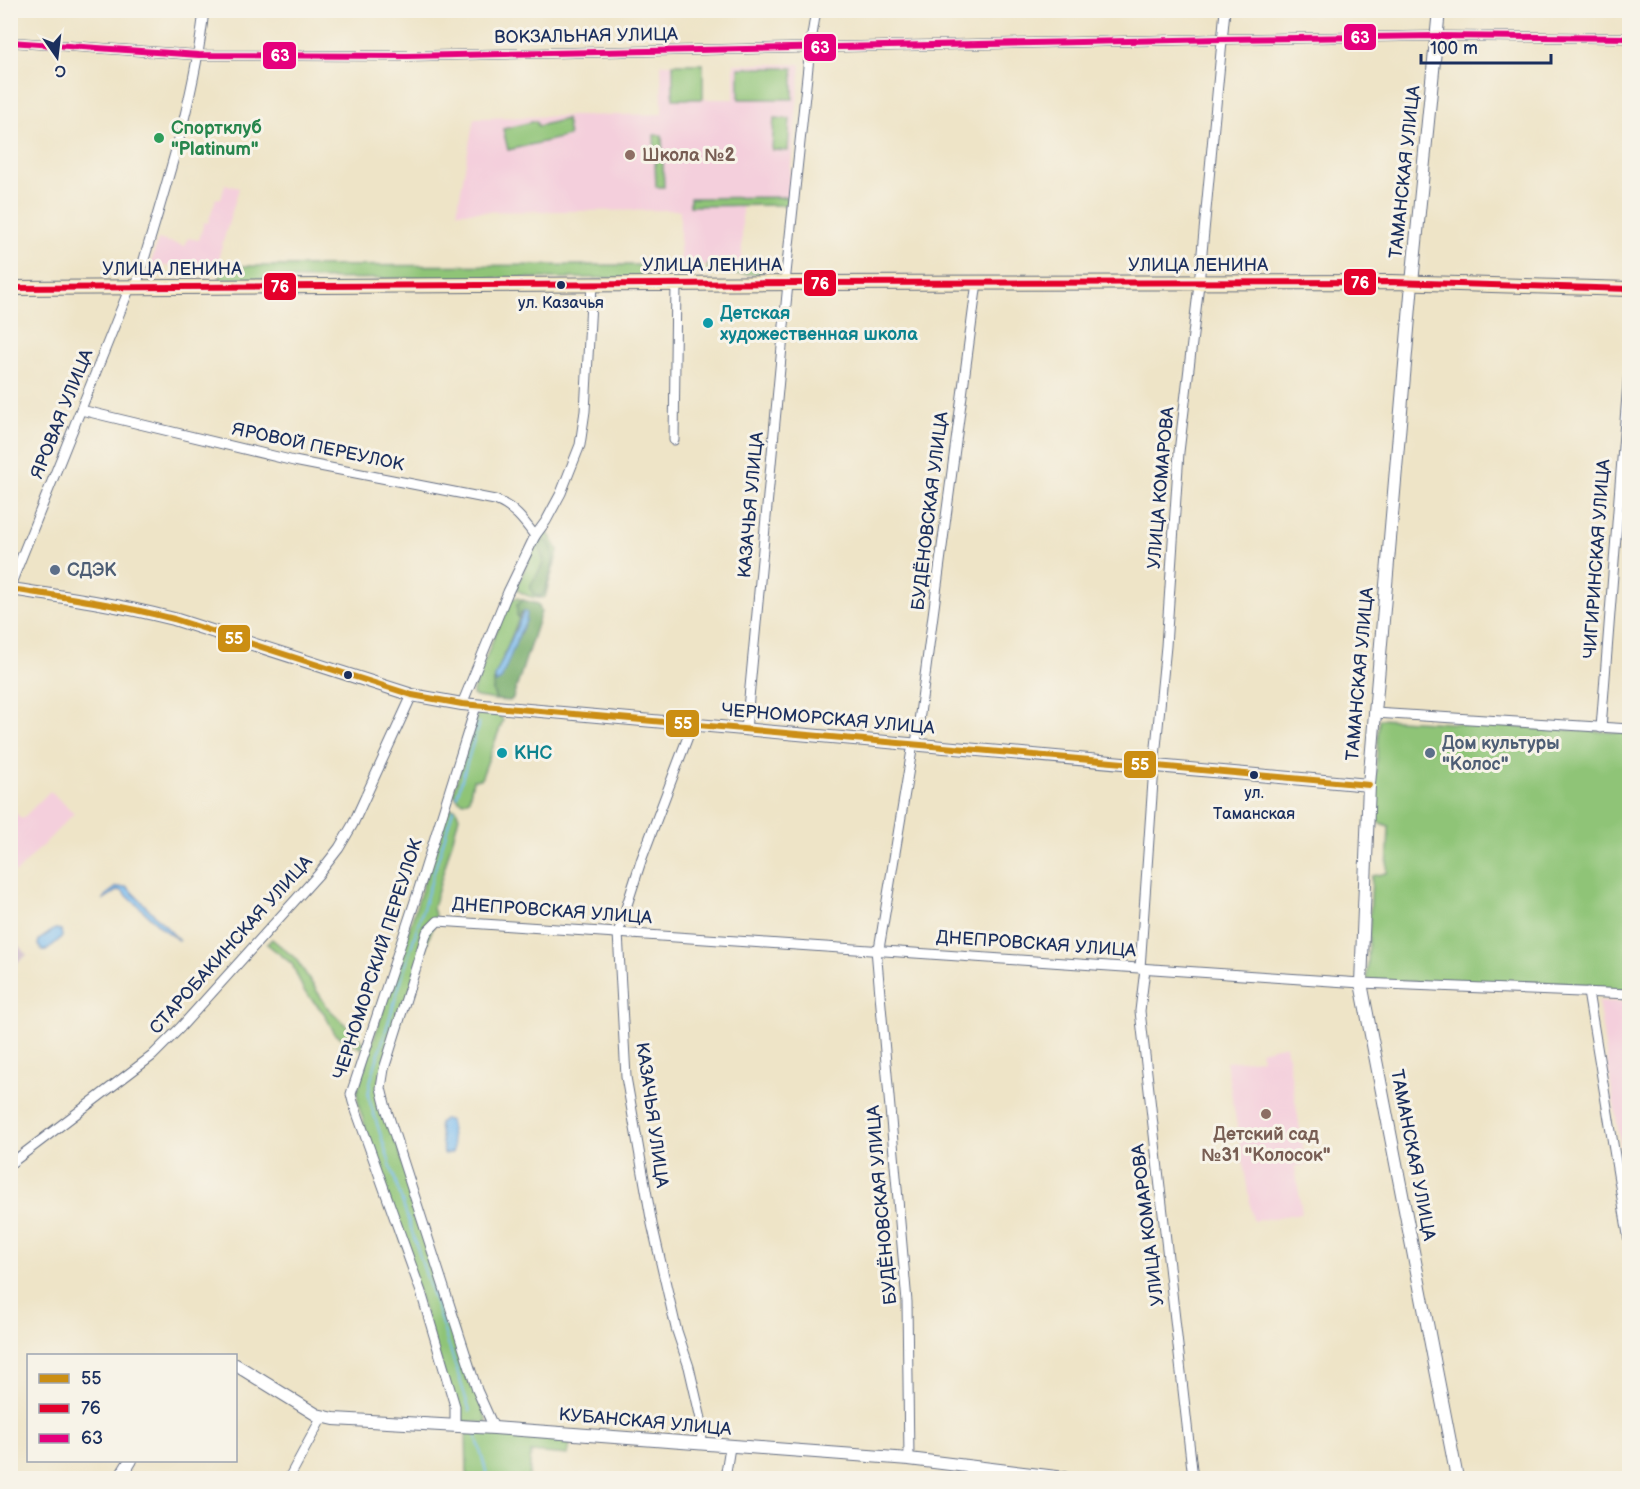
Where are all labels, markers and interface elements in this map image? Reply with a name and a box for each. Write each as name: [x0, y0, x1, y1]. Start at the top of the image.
line badge: 63: [1343, 23, 1377, 51]
street label: ВОКЗАЛЬНАЯ УЛИЦА: [494, 24, 678, 48]
north arrow: [27, 27, 87, 87]
scale bar: [1421, 27, 1552, 65]
text: 63: [1350, 29, 1370, 48]
line badge: 63: [803, 33, 837, 62]
text: 100 m: [1430, 38, 1478, 59]
text: 63: [810, 39, 830, 58]
line badge: 63: [262, 41, 297, 70]
text: 63: [270, 47, 290, 66]
text: С: [53, 60, 68, 81]
street label: ТАМАНСКАЯ УЛИЦА: [1385, 84, 1425, 260]
place label: Спортклуб "Platinum": [171, 118, 262, 160]
marker: Спортклуб "Platinum": [152, 131, 166, 145]
place label: Школа №2: [642, 145, 735, 166]
marker: Школа №2: [623, 148, 637, 162]
street label: УЛИЦА ЛЕНИНА: [642, 255, 782, 276]
street label: УЛИЦА ЛЕНИНА: [1128, 255, 1268, 276]
street label: УЛИЦА ЛЕНИНА: [102, 259, 242, 280]
line badge: 76: [1343, 268, 1377, 296]
line badge: 76: [803, 269, 837, 297]
line badge: 76: [263, 272, 297, 301]
text: 76: [1351, 274, 1370, 293]
text: 76: [811, 275, 830, 294]
text: 76: [271, 278, 290, 297]
marker: ул. Казачья: [555, 279, 567, 291]
place label: ул. Казачья: [518, 294, 604, 313]
place label: Детская художественная школа: [720, 303, 918, 345]
marker: Детская художественная школа: [701, 316, 715, 330]
street label: ЯРОВАЯ УЛИЦА: [26, 346, 98, 482]
street label: УЛИЦА КОМАРОВА: [1143, 406, 1179, 570]
street label: БУДЁНОВСКАЯ УЛИЦА: [906, 410, 953, 612]
street label: ЯРОВОЙ ПЕРЕУЛОК: [230, 418, 406, 476]
street label: КАЗАЧЬЯ УЛИЦА: [734, 431, 768, 579]
street label: ЧИГИРИНСКАЯ УЛИЦА: [1580, 458, 1614, 659]
place label: СДЭК: [67, 560, 117, 581]
marker: СДЭК: [48, 563, 62, 577]
street label: ТАМАНСКАЯ УЛИЦА: [1342, 586, 1378, 762]
line badge: 55: [217, 624, 251, 653]
text: 55: [225, 630, 243, 649]
unlabelled marker: [342, 669, 354, 681]
street label: ЧЕРНОМОРСКАЯ УЛИЦА: [720, 699, 936, 739]
line badge: 55: [665, 709, 700, 738]
text: 55: [674, 715, 692, 734]
place label: Дом культуры "Колос": [1442, 733, 1560, 775]
place label: КНС: [514, 743, 552, 764]
marker: КНС: [495, 746, 509, 760]
marker: Дом культуры "Колос": [1423, 746, 1437, 760]
line badge: 55: [1123, 750, 1157, 779]
text: 55: [1131, 756, 1149, 775]
marker: ул. Таманская: [1248, 769, 1260, 781]
place label: ул. Таманская: [1213, 784, 1295, 824]
street label: ЧЕРНОМОРСКИЙ ПЕРЕУЛОК: [329, 836, 427, 1082]
street label: СТАРОБАКИНСКАЯ УЛИЦА: [145, 851, 317, 1039]
street label: ДНЕПРОВСКАЯ УЛИЦА: [451, 894, 653, 928]
street label: ДНЕПРОВСКАЯ УЛИЦА: [935, 927, 1137, 961]
street label: КАЗАЧЬЯ УЛИЦА: [631, 1041, 673, 1189]
street label: ТАМАНСКАЯ УЛИЦА: [1386, 1068, 1440, 1243]
street label: БУДЁНОВСКАЯ УЛИЦА: [862, 1104, 901, 1306]
marker: Детский сад №31 "Колосок": [1259, 1107, 1273, 1121]
place label: Детский сад №31 "Колосок": [1201, 1124, 1331, 1166]
street label: УЛИЦА КОМАРОВА: [1128, 1143, 1168, 1307]
legend: [27, 1354, 237, 1462]
text: 55: [81, 1368, 102, 1389]
text: 76: [81, 1398, 101, 1419]
street label: КУБАНСКАЯ УЛИЦА: [558, 1404, 732, 1440]
text: 63: [81, 1428, 103, 1449]

